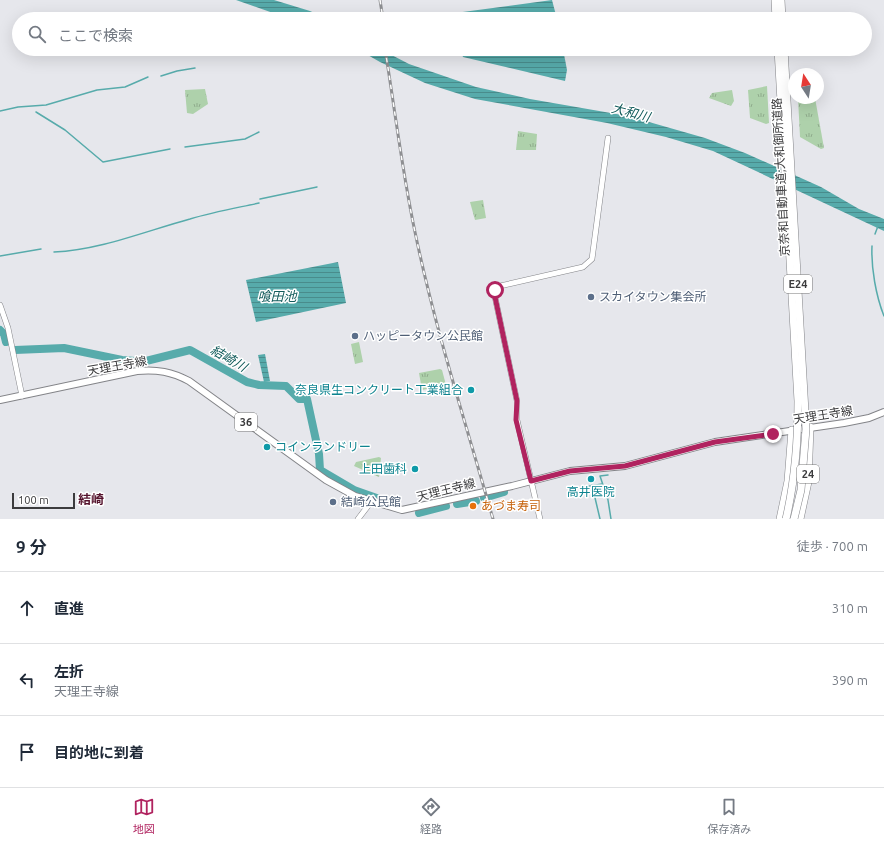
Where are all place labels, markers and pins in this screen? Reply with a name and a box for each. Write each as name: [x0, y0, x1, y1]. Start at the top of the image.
place label: スカイタウン集会所: [599, 290, 707, 303]
marker: スカイタウン集会所: [586, 292, 596, 302]
place label: ハッピータウン公民館: [363, 329, 483, 342]
marker: ハッピータウン公民館: [350, 331, 360, 341]
place label: 奈良県生コンクリート工業組合: [295, 383, 463, 396]
marker: 奈良県生コンクリート工業組合: [466, 385, 476, 395]
place label: コインランドリー: [275, 440, 371, 453]
marker: コインランドリー: [262, 442, 272, 452]
place label: 上田歯科: [359, 462, 407, 475]
marker: 上田歯科: [410, 464, 420, 474]
marker: 高井医院: [586, 474, 596, 484]
place label: 高井医院: [567, 485, 615, 498]
place label: 結崎公民館: [341, 495, 401, 508]
marker: 結崎公民館: [328, 497, 338, 507]
place label: あづま寿司: [481, 499, 541, 512]
marker: あづま寿司: [468, 501, 478, 511]

